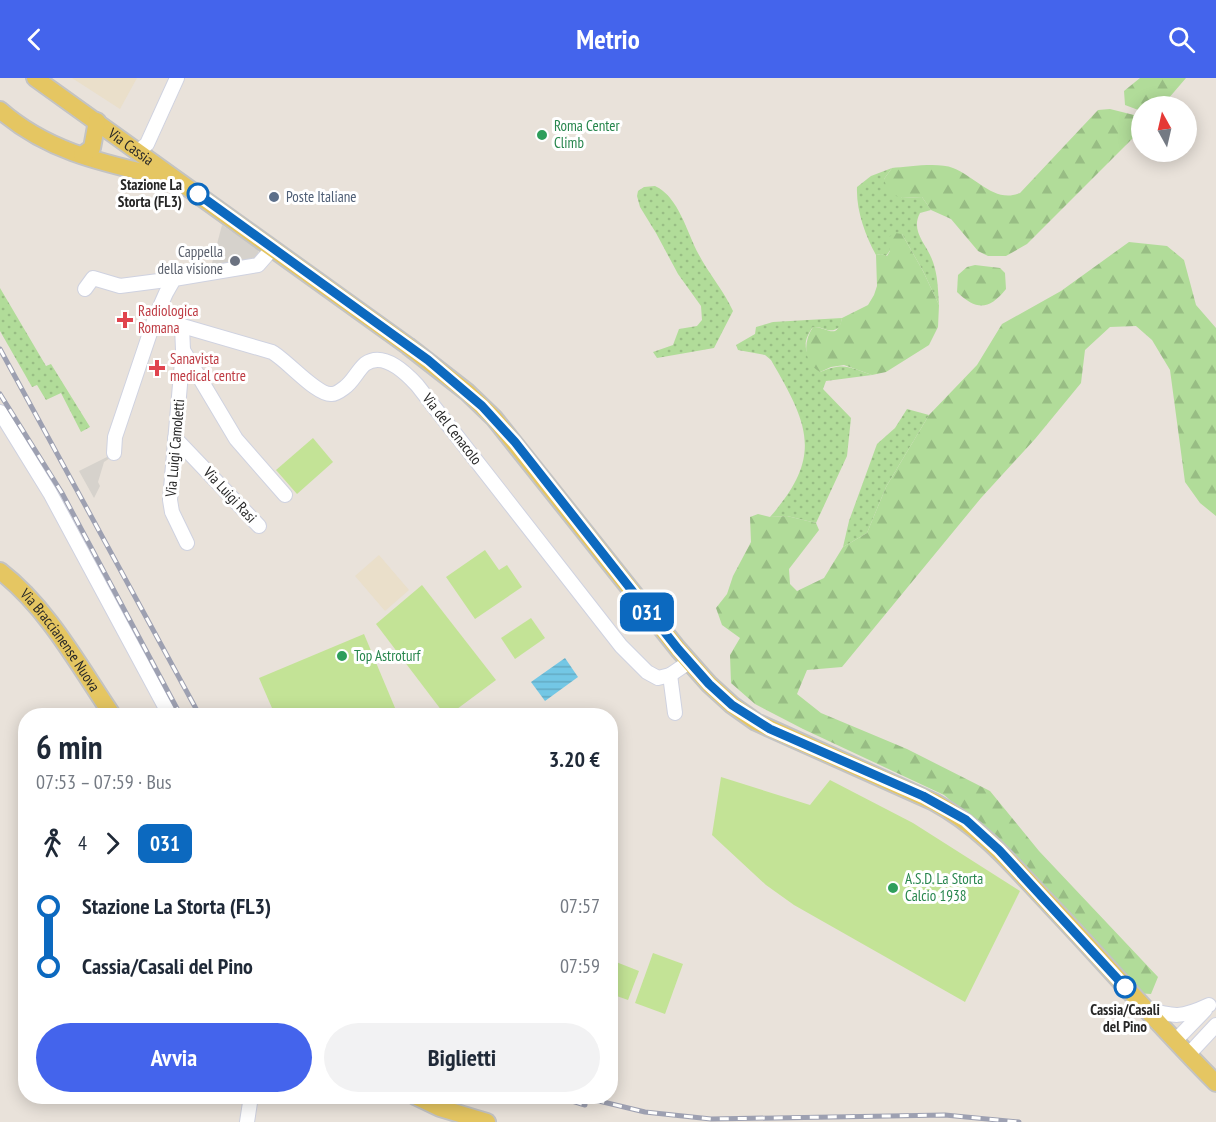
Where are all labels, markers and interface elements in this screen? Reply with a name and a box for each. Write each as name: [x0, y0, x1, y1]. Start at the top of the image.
text: Metrio: [576, 22, 640, 56]
icon: back: [18, 23, 51, 56]
icon: search: [1165, 23, 1198, 56]
north arrow: [1131, 96, 1197, 162]
map controls: [1131, 96, 1197, 162]
place label: Roma Center Climb: [554, 116, 620, 152]
street label: Via Cassia: [104, 123, 158, 169]
marker: Roma Center Climb: [535, 128, 549, 142]
place label: Stazione La Storta (FL3): [118, 175, 182, 211]
marker: Stazione La Storta (FL3): [187, 183, 209, 205]
place label: Poste Italiane: [286, 187, 356, 206]
marker: Poste Italiane: [267, 190, 281, 204]
place label: Cappella della visione: [158, 242, 223, 278]
marker: Cappella della visione: [228, 254, 242, 268]
place label: Radiologica Romana: [138, 301, 198, 337]
marker: Radiologica Romana: [116, 311, 134, 329]
place label: Sanavista medical centre: [170, 349, 246, 385]
marker: Sanavista medical centre: [148, 359, 166, 377]
street label: Via del Cenacolo: [418, 388, 486, 468]
street label: Via Luigi Camoletti: [161, 398, 188, 499]
street label: Via Luigi Rasi: [199, 462, 261, 527]
street label: Via Braccianense Nuova: [16, 584, 104, 695]
line badge: 031: [612, 592, 682, 632]
text: 031: [632, 599, 662, 626]
place label: Top Astroturf: [354, 646, 422, 665]
marker: Top Astroturf: [335, 649, 349, 663]
text: 6 min: [36, 725, 103, 768]
text: 3.20 €: [549, 745, 600, 773]
text: 07:53 – 07:59 · Bus: [36, 769, 171, 795]
icon: walk: [36, 827, 69, 860]
icon: forward: [96, 827, 129, 860]
text: 4: [78, 830, 87, 856]
text: 031: [150, 830, 180, 857]
place label: A.S.D. La Storta Calcio 1938: [905, 869, 983, 905]
marker: A.S.D. La Storta Calcio 1938: [886, 881, 900, 895]
text: Stazione La Storta (FL3): [82, 892, 271, 920]
text: 07:57: [560, 893, 600, 919]
text: Cassia/Casali del Pino: [82, 952, 253, 980]
text: 07:59: [560, 953, 600, 979]
marker: Cassia/Casali del Pino: [1114, 976, 1136, 998]
place label: Cassia/Casali del Pino: [1090, 1000, 1160, 1036]
button: Avvia: [36, 1023, 312, 1092]
button: Biglietti: [324, 1023, 600, 1092]

